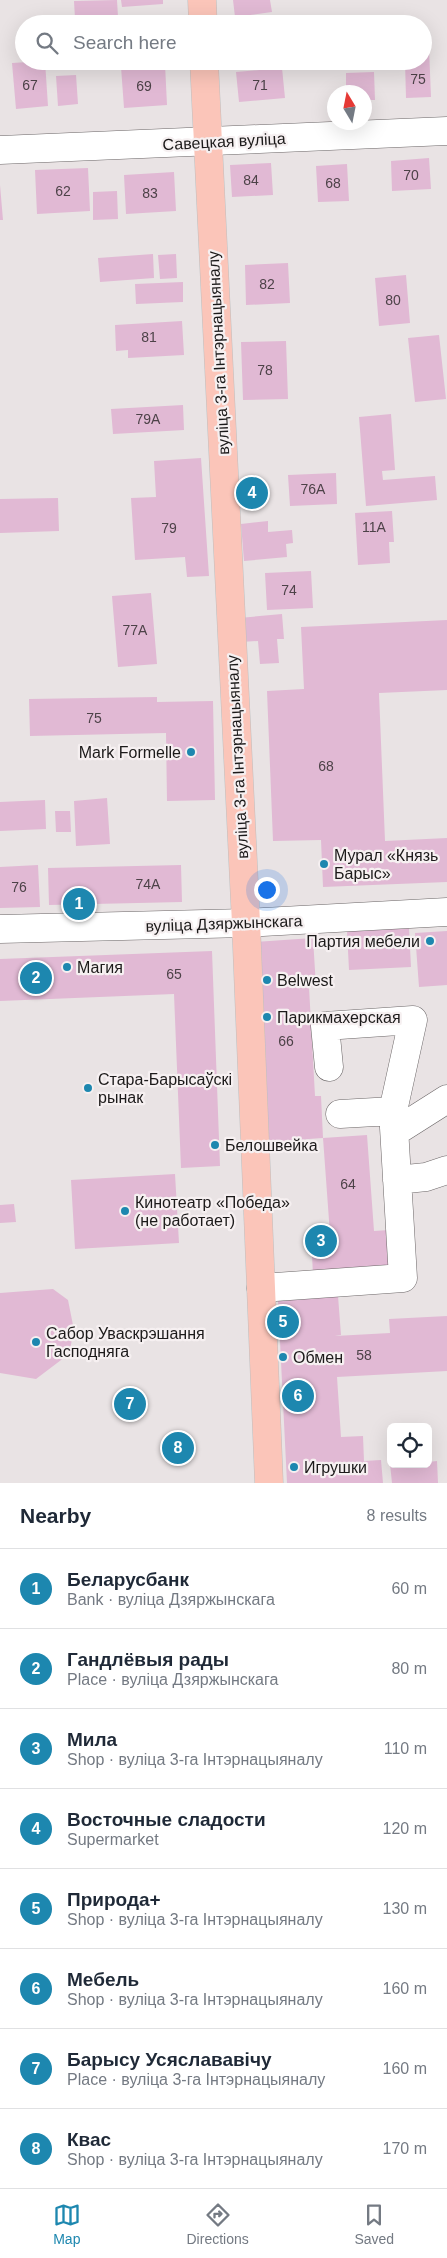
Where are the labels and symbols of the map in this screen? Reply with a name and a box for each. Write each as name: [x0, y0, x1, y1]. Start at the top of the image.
house number: 75: [410, 71, 426, 87]
house number: 67: [22, 77, 38, 93]
house number: 71: [252, 77, 268, 93]
house number: 69: [136, 78, 152, 94]
north arrow: [327, 85, 372, 130]
street label: Савецкая вуліца: [162, 130, 286, 153]
house number: 70: [403, 167, 419, 183]
house number: 84: [243, 172, 259, 188]
house number: 68: [325, 175, 341, 191]
house number: 62: [55, 183, 71, 199]
house number: 83: [142, 185, 158, 201]
street label: вуліца 3-га Інтэрнацыяналу: [205, 251, 232, 455]
house number: 82: [259, 276, 275, 292]
house number: 80: [385, 292, 401, 308]
house number: 81: [141, 329, 157, 345]
house number: 78: [257, 362, 273, 378]
house number: 79А: [136, 411, 161, 427]
pin: 4: [236, 474, 268, 512]
house number: 76А: [301, 481, 326, 497]
house number: 11А: [362, 519, 387, 535]
house number: 79: [161, 520, 177, 536]
house number: 74: [281, 582, 297, 598]
house number: 77А: [123, 622, 148, 638]
street label: вуліца 3-га Інтэрнацыяналу: [224, 655, 251, 859]
house number: 75: [86, 710, 102, 726]
place label: Mark Formelle: [79, 744, 181, 761]
marker: Mark Formelle: [185, 746, 197, 758]
house number: 68: [318, 758, 334, 774]
place label: Мурал «Князь Барыс»: [334, 847, 438, 882]
marker: Мурал «Князь Барыс»: [318, 858, 330, 870]
house number: 74А: [136, 876, 161, 892]
your location: [254, 877, 280, 903]
house number: 76: [11, 879, 27, 895]
pin: 1: [63, 885, 95, 923]
street label: вуліца Дзяржынскага: [145, 912, 303, 935]
place label: Партия мебели: [306, 933, 420, 950]
marker: Партия мебели: [424, 935, 436, 947]
pin: 2: [20, 959, 52, 997]
place label: Магия: [77, 959, 123, 976]
marker: Магия: [61, 961, 73, 973]
house number: 65: [166, 966, 182, 982]
place label: Belwest: [277, 972, 334, 989]
marker: Belwest: [261, 974, 273, 986]
place label: Парикмахерская: [277, 1009, 401, 1026]
marker: Парикмахерская: [261, 1011, 273, 1023]
house number: 66: [278, 1033, 294, 1049]
place label: Стара-Барысаўскі рынак: [98, 1071, 232, 1106]
marker: Стара-Барысаўскі рынак: [82, 1082, 94, 1094]
place label: Белошвейка: [225, 1137, 318, 1154]
marker: Белошвейка: [209, 1139, 221, 1151]
house number: 64: [340, 1176, 356, 1192]
place label: Кинотеатр «Победа» (не работает): [135, 1194, 290, 1229]
marker: Кинотеатр «Победа» (не работает): [119, 1205, 131, 1217]
pin: 3: [305, 1222, 337, 1260]
pin: 5: [267, 1303, 299, 1341]
place label: Сабор Уваскрэшання Гасподняга: [46, 1325, 205, 1360]
marker: Сабор Уваскрэшання Гасподняга: [30, 1336, 42, 1348]
house number: 58: [356, 1347, 372, 1363]
place label: Обмен: [293, 1349, 343, 1366]
marker: Обмен: [277, 1351, 289, 1363]
pin: 6: [282, 1377, 314, 1415]
pin: 7: [114, 1385, 146, 1423]
pin: 8: [162, 1429, 194, 1467]
place label: Игрушки: [304, 1459, 367, 1476]
marker: Игрушки: [288, 1461, 300, 1473]

